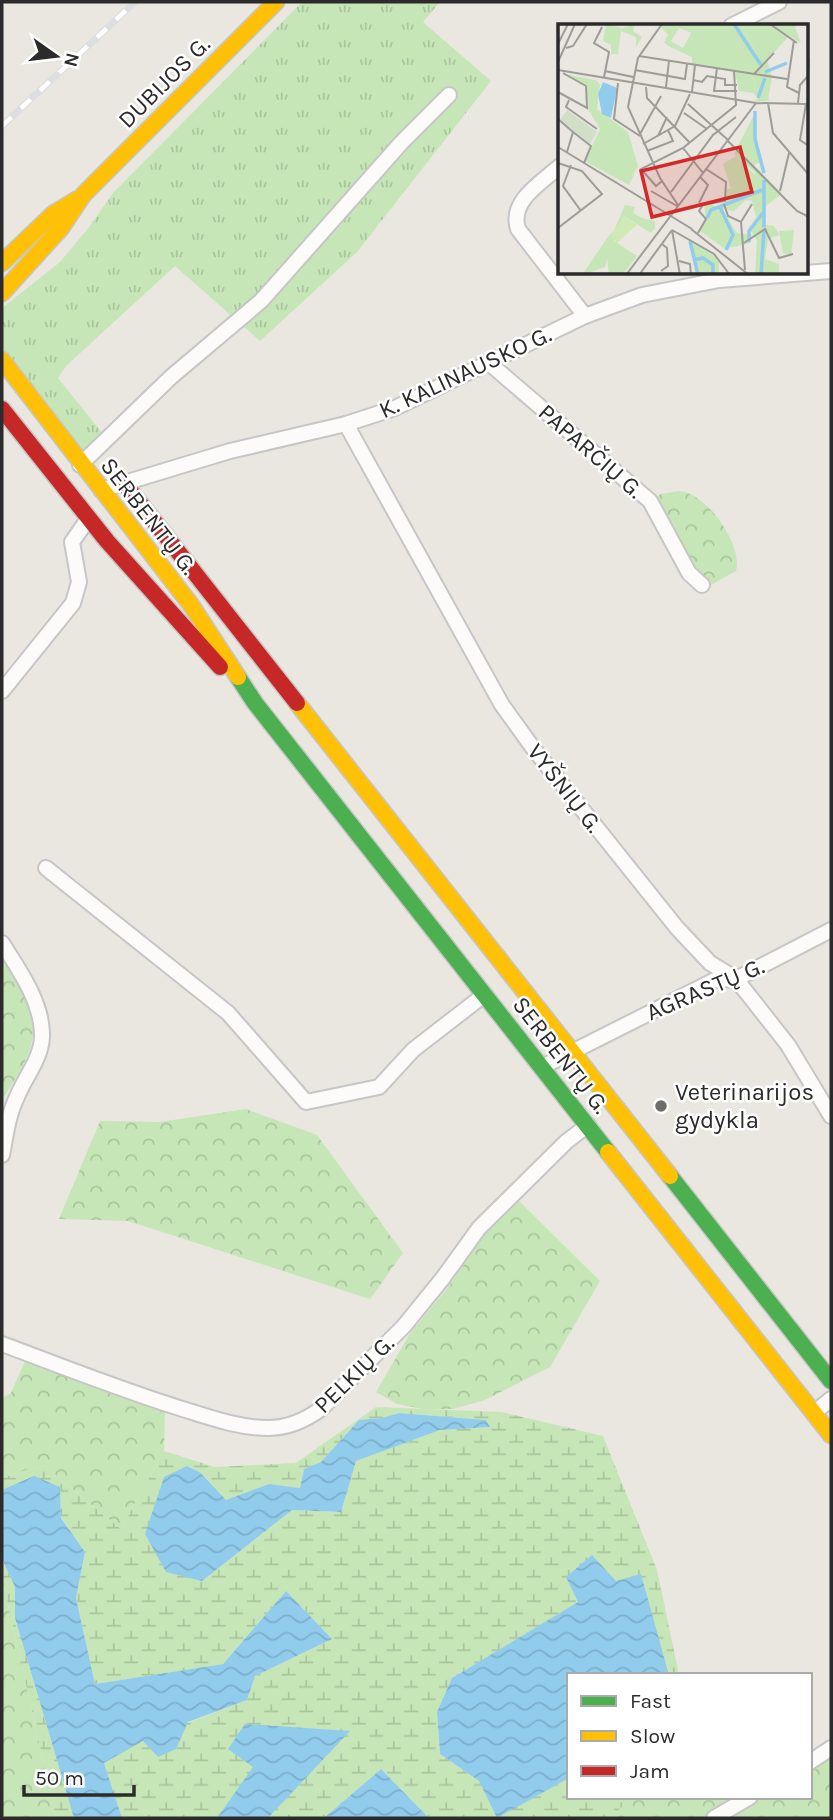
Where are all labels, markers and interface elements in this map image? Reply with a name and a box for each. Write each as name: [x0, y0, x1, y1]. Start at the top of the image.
north arrow: [21, 21, 91, 91]
inset map: [558, 24, 808, 275]
street label: DUBIJOS G.: [112, 30, 216, 134]
text: N: [59, 51, 84, 69]
street label: K. KALINAUSKO G.: [374, 320, 556, 424]
street label: PAPARČIŲ G.: [533, 397, 650, 504]
street label: SERBENTŲ G.: [95, 452, 203, 580]
street label: VYŠNIŲ G.: [522, 737, 609, 838]
street label: AGRASTŲ G.: [642, 952, 768, 1026]
street label: SERBENTŲ G.: [507, 991, 615, 1119]
place label: Veterinarijos gydykla: [675, 1078, 814, 1134]
marker: Veterinarijos gydykla: [653, 1098, 669, 1114]
street label: PELKIŲ G.: [308, 1329, 400, 1419]
legend: [567, 1673, 812, 1799]
text: Fast: [630, 1689, 671, 1713]
text: Slow: [630, 1724, 675, 1748]
scale bar: [24, 1754, 135, 1798]
text: Jam: [630, 1759, 670, 1783]
text: 50 m: [35, 1766, 84, 1790]

